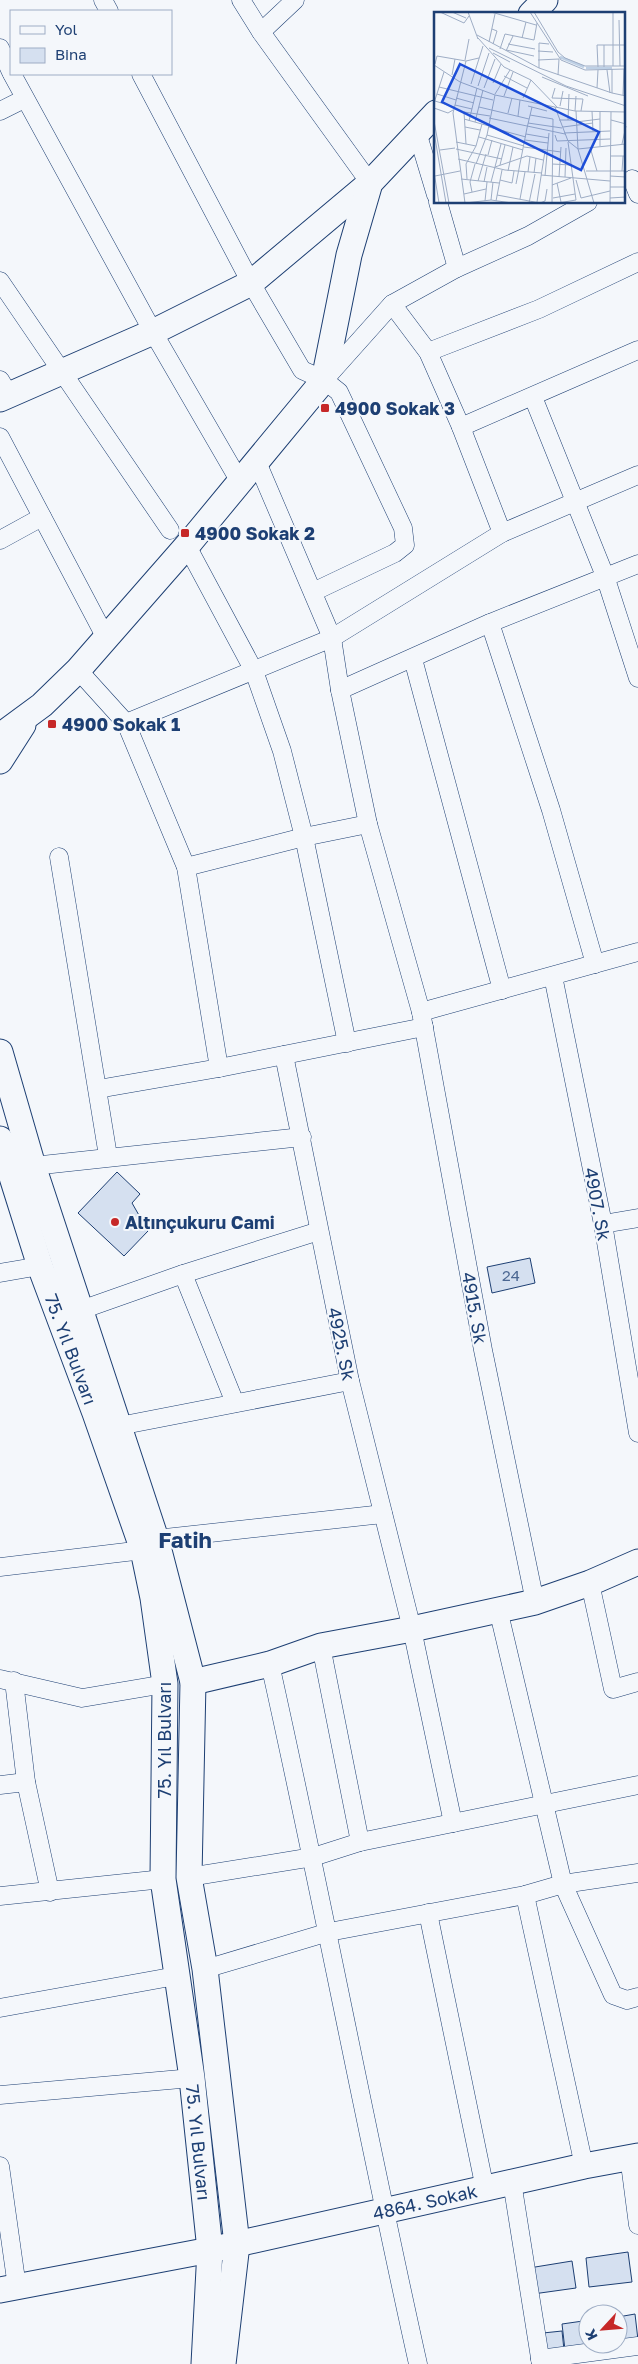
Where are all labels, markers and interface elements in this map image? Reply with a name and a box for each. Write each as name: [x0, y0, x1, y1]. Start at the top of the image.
legend: [10, 10, 172, 75]
inset map: [434, 12, 626, 204]
text: Yol: [55, 20, 77, 38]
text: Bina: [55, 45, 87, 63]
place label: 4900 Sokak 3: [335, 397, 455, 419]
marker: 4900 Sokak 3: [319, 402, 331, 414]
place label: 4900 Sokak 2: [195, 522, 315, 544]
marker: 4900 Sokak 2: [179, 527, 191, 539]
place label: 4900 Sokak 1: [62, 713, 180, 735]
marker: 4900 Sokak 1: [46, 718, 58, 730]
street label: 4907. Sk: [580, 1165, 616, 1243]
place label: Altınçukuru Cami: [125, 1211, 275, 1233]
marker: Altınçukuru Cami: [109, 1216, 121, 1228]
house number: 24: [502, 1266, 520, 1284]
street label: 4915. Sk: [458, 1270, 492, 1346]
street label: 75. Yıl Bulvarı: [40, 1291, 102, 1408]
street label: 4925. Sk: [324, 1305, 360, 1383]
district label: Fatih: [158, 1526, 212, 1553]
street label: 75. Yıl Bulvarı: [153, 1682, 175, 1798]
street label: 75. Yıl Bulvarı: [182, 2083, 216, 2201]
street label: 4864. Sokak: [371, 2179, 479, 2224]
north arrow: [578, 2304, 628, 2354]
text: K: [581, 2327, 601, 2343]

